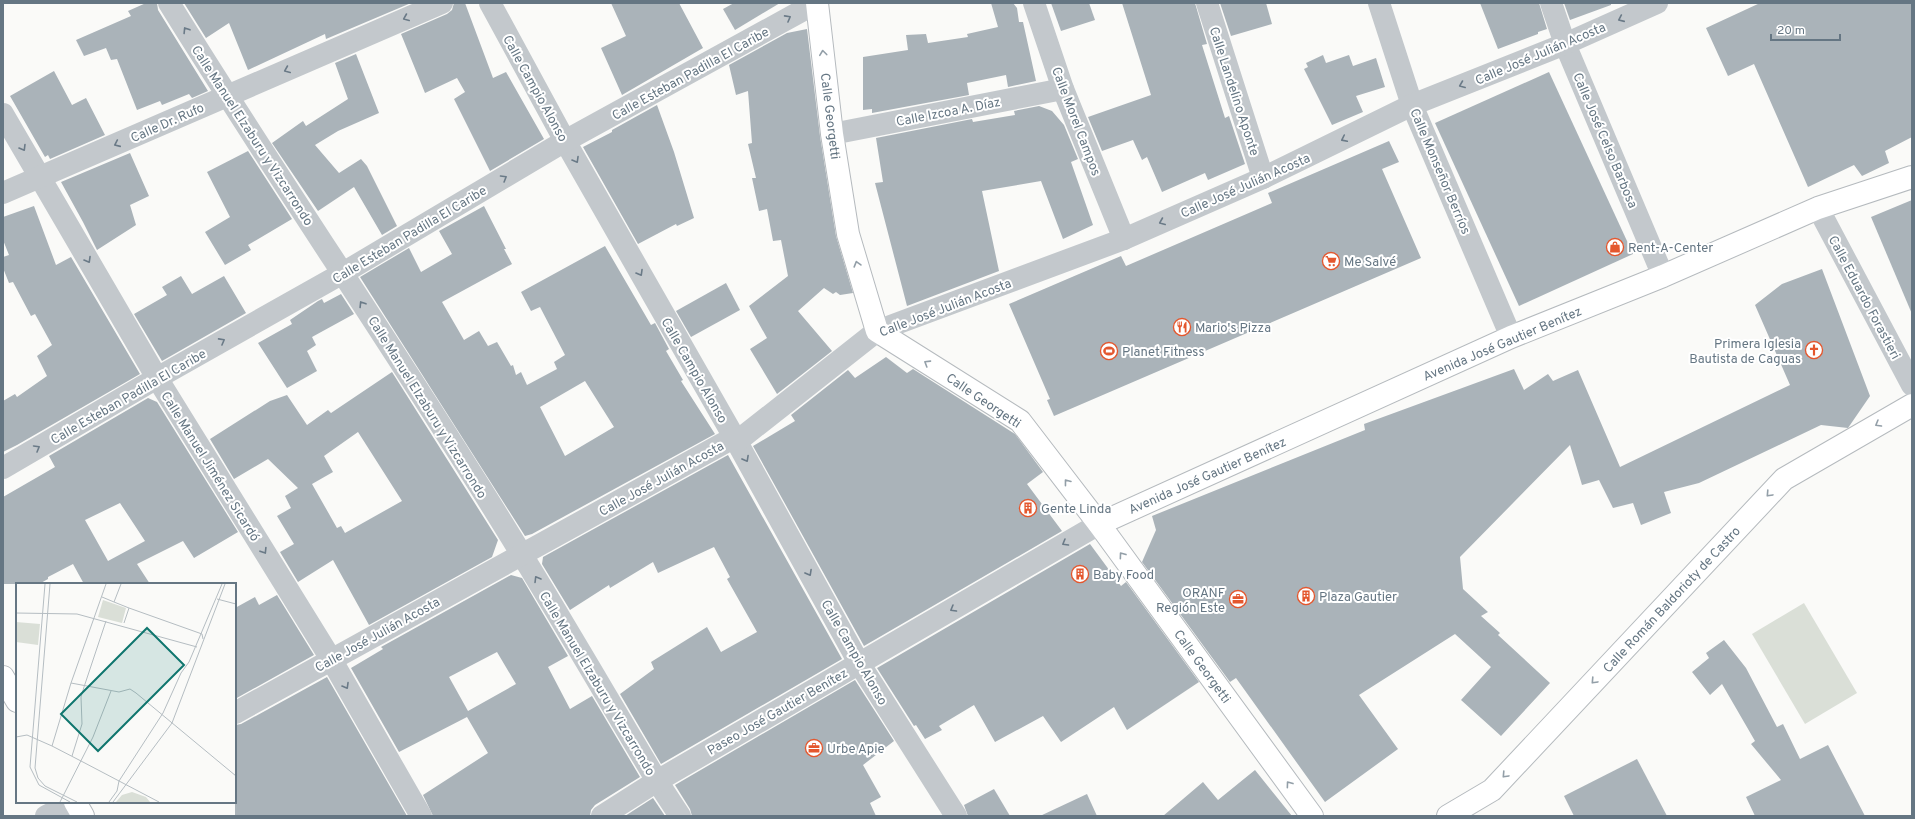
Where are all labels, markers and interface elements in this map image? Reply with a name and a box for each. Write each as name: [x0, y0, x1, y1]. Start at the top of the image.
one-way arrow: [403, 14, 410, 22]
one-way arrow: [1618, 14, 1625, 22]
one-way arrow: [784, 16, 791, 23]
scale bar: [1771, 16, 1840, 42]
street label: Calle José Julián Acosta: [1473, 20, 1608, 90]
text: 20 m: [1777, 23, 1805, 39]
street label: Calle Esteban Padilla El Caribe: [610, 25, 772, 125]
street label: Calle Landelino Aponte: [1205, 25, 1262, 158]
one-way arrow: [183, 27, 190, 34]
street label: Calle Campio Alonso: [498, 33, 570, 145]
street label: Calle Manuel Elzaburu y Vizcarrondo: [187, 43, 316, 229]
one-way arrow: [819, 50, 828, 56]
one-way arrow: [284, 65, 291, 73]
street label: Calle Morel Campos: [1047, 65, 1103, 178]
street label: Calle José Celso Barbosa: [1568, 71, 1640, 211]
street label: Calle Georgetti: [816, 72, 842, 160]
one-way arrow: [1459, 80, 1467, 88]
street label: Calle Izcoa A. Díaz: [895, 95, 1002, 131]
street label: Calle Dr. Rufo: [129, 101, 207, 147]
street label: Calle Monseñor Berríos: [1405, 106, 1473, 237]
one-way arrow: [1341, 134, 1348, 142]
one-way arrow: [113, 140, 120, 148]
one-way arrow: [18, 144, 25, 151]
street label: Calle José Julián Acosta: [1179, 151, 1313, 223]
one-way arrow: [572, 156, 579, 163]
one-way arrow: [500, 175, 507, 182]
street label: Calle Esteban Padilla El Caribe: [330, 183, 490, 288]
one-way arrow: [1159, 217, 1167, 225]
street label: Calle Eduardo Forastieri: [1824, 233, 1903, 363]
shop icon: Rent-A-Center: [1605, 237, 1625, 257]
place label: Rent-A-Center: [1628, 241, 1713, 257]
supermarket icon: Me Salvé: [1321, 251, 1341, 271]
place label: Me Salvé: [1344, 255, 1396, 271]
one-way arrow: [84, 256, 91, 263]
one-way arrow: [853, 260, 862, 267]
one-way arrow: [636, 269, 643, 276]
street label: Calle José Julián Acosta: [877, 276, 1014, 341]
one-way arrow: [360, 301, 367, 308]
street label: Avenida José Gautier Benítez: [1421, 304, 1585, 386]
street label: Calle Manuel Elzaburu y Vizcarrondo: [363, 314, 489, 502]
street label: Calle Campio Alonso: [657, 315, 730, 427]
restaurant icon: Mario's Pizza: [1172, 317, 1192, 337]
place label: Mario's Pizza: [1195, 321, 1271, 337]
place label: Primera Iglesia Bautista de Caguas: [1689, 337, 1801, 368]
one-way arrow: [218, 339, 225, 346]
church icon: Primera Iglesia Bautista de Caguas: [1804, 340, 1824, 360]
sports icon: Planet Fitness: [1099, 341, 1119, 361]
place label: Planet Fitness: [1122, 345, 1205, 361]
street label: Calle Esteban Padilla El Caribe: [48, 347, 210, 449]
one-way arrow: [924, 360, 931, 368]
street label: Calle Georgetti: [942, 371, 1023, 433]
street label: Calle Manuel Jiménez Sicardó: [157, 389, 262, 545]
one-way arrow: [1875, 420, 1882, 427]
street label: Avenida José Gautier Benítez: [1127, 435, 1289, 519]
street label: Calle José Julián Acosta: [597, 439, 727, 521]
one-way arrow: [33, 446, 40, 453]
one-way arrow: [741, 455, 749, 462]
one-way arrow: [1065, 479, 1072, 486]
one-way arrow: [1767, 489, 1774, 497]
building icon: Gente Linda: [1018, 498, 1038, 518]
place label: Gente Linda: [1041, 502, 1111, 518]
street label: Calle Román Baldorioty de Castro: [1600, 524, 1745, 677]
one-way arrow: [1062, 539, 1069, 546]
one-way arrow: [259, 547, 267, 554]
one-way arrow: [1119, 552, 1127, 559]
building icon: Baby Food: [1070, 564, 1090, 584]
place label: Baby Food: [1093, 568, 1154, 584]
one-way arrow: [804, 569, 812, 576]
one-way arrow: [534, 576, 541, 583]
inset map: [16, 583, 236, 803]
place label: ORANF Región Este: [1156, 586, 1225, 617]
building icon: Plaza Gautier: [1296, 586, 1316, 606]
street label: Calle Manuel Elzaburu y Vizcarrondo: [535, 589, 658, 779]
office icon: ORANF Región Este: [1228, 589, 1248, 609]
place label: Plaza Gautier: [1319, 590, 1397, 606]
street label: Calle José Julián Acosta: [313, 595, 443, 677]
street label: Calle Campio Alonso: [817, 597, 890, 709]
one-way arrow: [950, 604, 957, 611]
street label: Calle Georgetti: [1169, 627, 1233, 707]
street label: Paseo José Gautier Benítez: [705, 666, 851, 760]
one-way arrow: [1591, 676, 1599, 684]
one-way arrow: [342, 682, 349, 689]
office icon: Urbe Apie: [804, 738, 824, 758]
place label: Urbe Apie: [827, 742, 884, 758]
one-way arrow: [1503, 771, 1510, 778]
one-way arrow: [1287, 782, 1294, 789]

